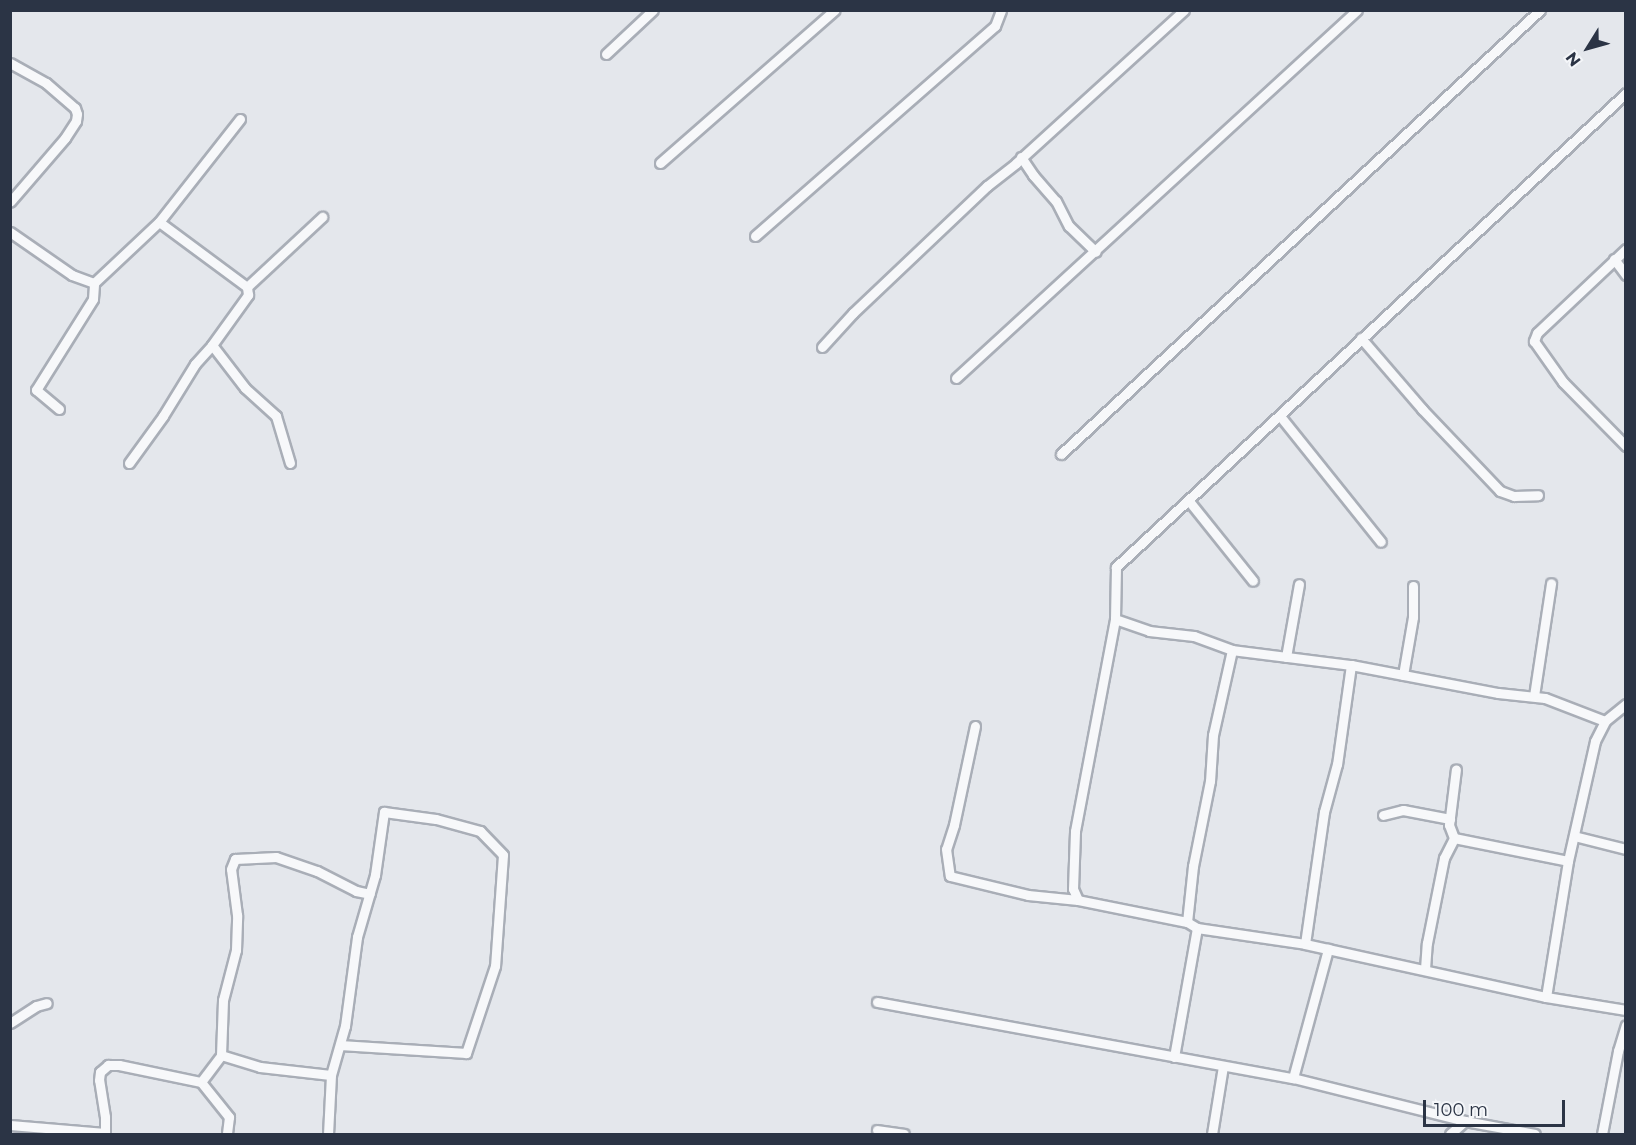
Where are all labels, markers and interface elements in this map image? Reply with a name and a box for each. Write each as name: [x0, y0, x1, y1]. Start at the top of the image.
north arrow: [1558, 18, 1618, 78]
text: N: [1562, 48, 1585, 70]
scale bar: [1426, 1088, 1568, 1126]
text: 100 m: [1434, 1099, 1488, 1121]

